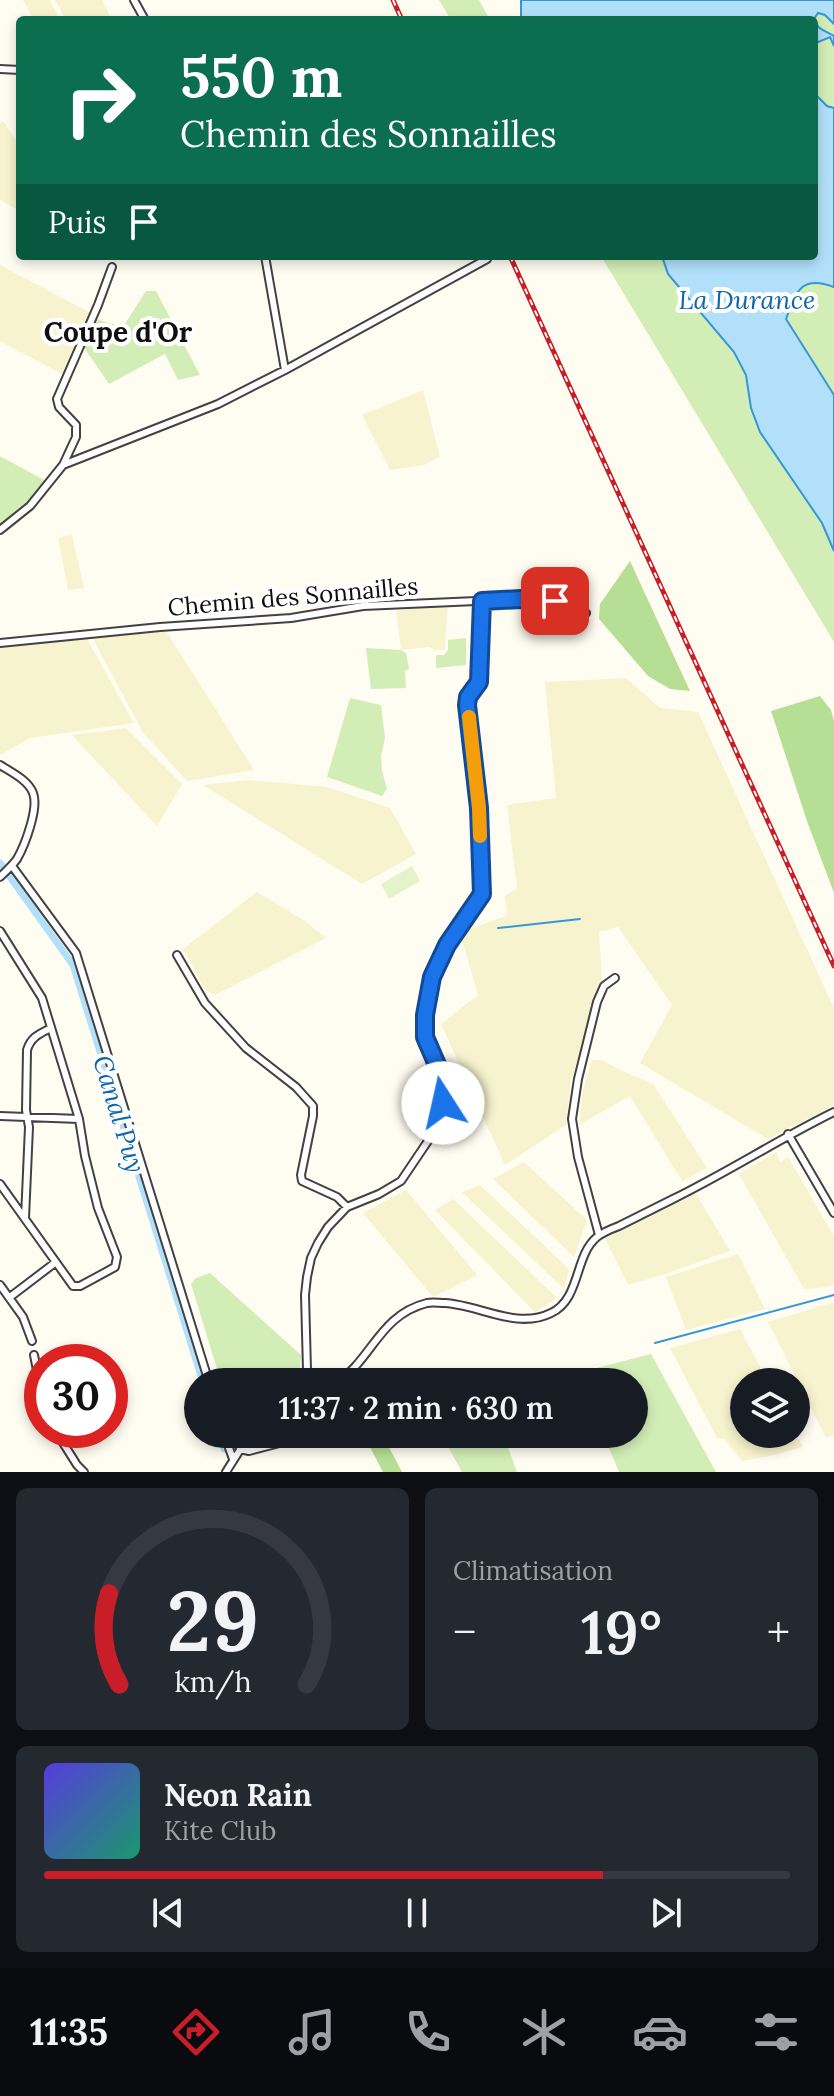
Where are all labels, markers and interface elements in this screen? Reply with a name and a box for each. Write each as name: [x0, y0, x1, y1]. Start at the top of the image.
text: 550 m: [180, 41, 342, 112]
icon: right: [48, 48, 152, 152]
text: Chemin des Sonnailles: [180, 111, 557, 157]
icon: arrive: [122, 200, 166, 244]
text: Puis: [48, 203, 106, 241]
water label: La Durance: [678, 283, 816, 316]
district label: Coupe d'Or: [44, 314, 193, 350]
pin: [521, 567, 589, 635]
street label: Chemin des Sonnailles: [167, 570, 419, 623]
icon: arrive: [533, 579, 577, 623]
water label: Canal Puy: [86, 1051, 153, 1176]
position arrow: [401, 1061, 485, 1145]
speed limit sign: 30: [24, 1344, 128, 1448]
map controls: [730, 1368, 810, 1448]
button: layers: [730, 1368, 810, 1448]
text: 11:37 · 2 min · 630 m: [279, 1389, 553, 1427]
text: Climatisation: [453, 1554, 613, 1587]
text: 29: [166, 1567, 259, 1674]
text: 19°: [581, 1594, 662, 1670]
text: −: [453, 1604, 476, 1660]
text: +: [767, 1604, 790, 1660]
text: km/h: [174, 1663, 251, 1700]
text: Neon Rain: [164, 1776, 312, 1814]
text: Kite Club: [164, 1814, 276, 1847]
icon: previous: [146, 1891, 190, 1935]
icon: pause: [395, 1891, 439, 1935]
icon: next: [644, 1891, 688, 1935]
icon: directions: [168, 2004, 224, 2060]
icon: music: [284, 2004, 340, 2060]
icon: phone: [400, 2004, 456, 2060]
icon: climate: [516, 2004, 572, 2060]
icon: car: [632, 2004, 688, 2060]
icon: filters: [748, 2004, 804, 2060]
text: 11:35: [30, 2009, 108, 2055]

